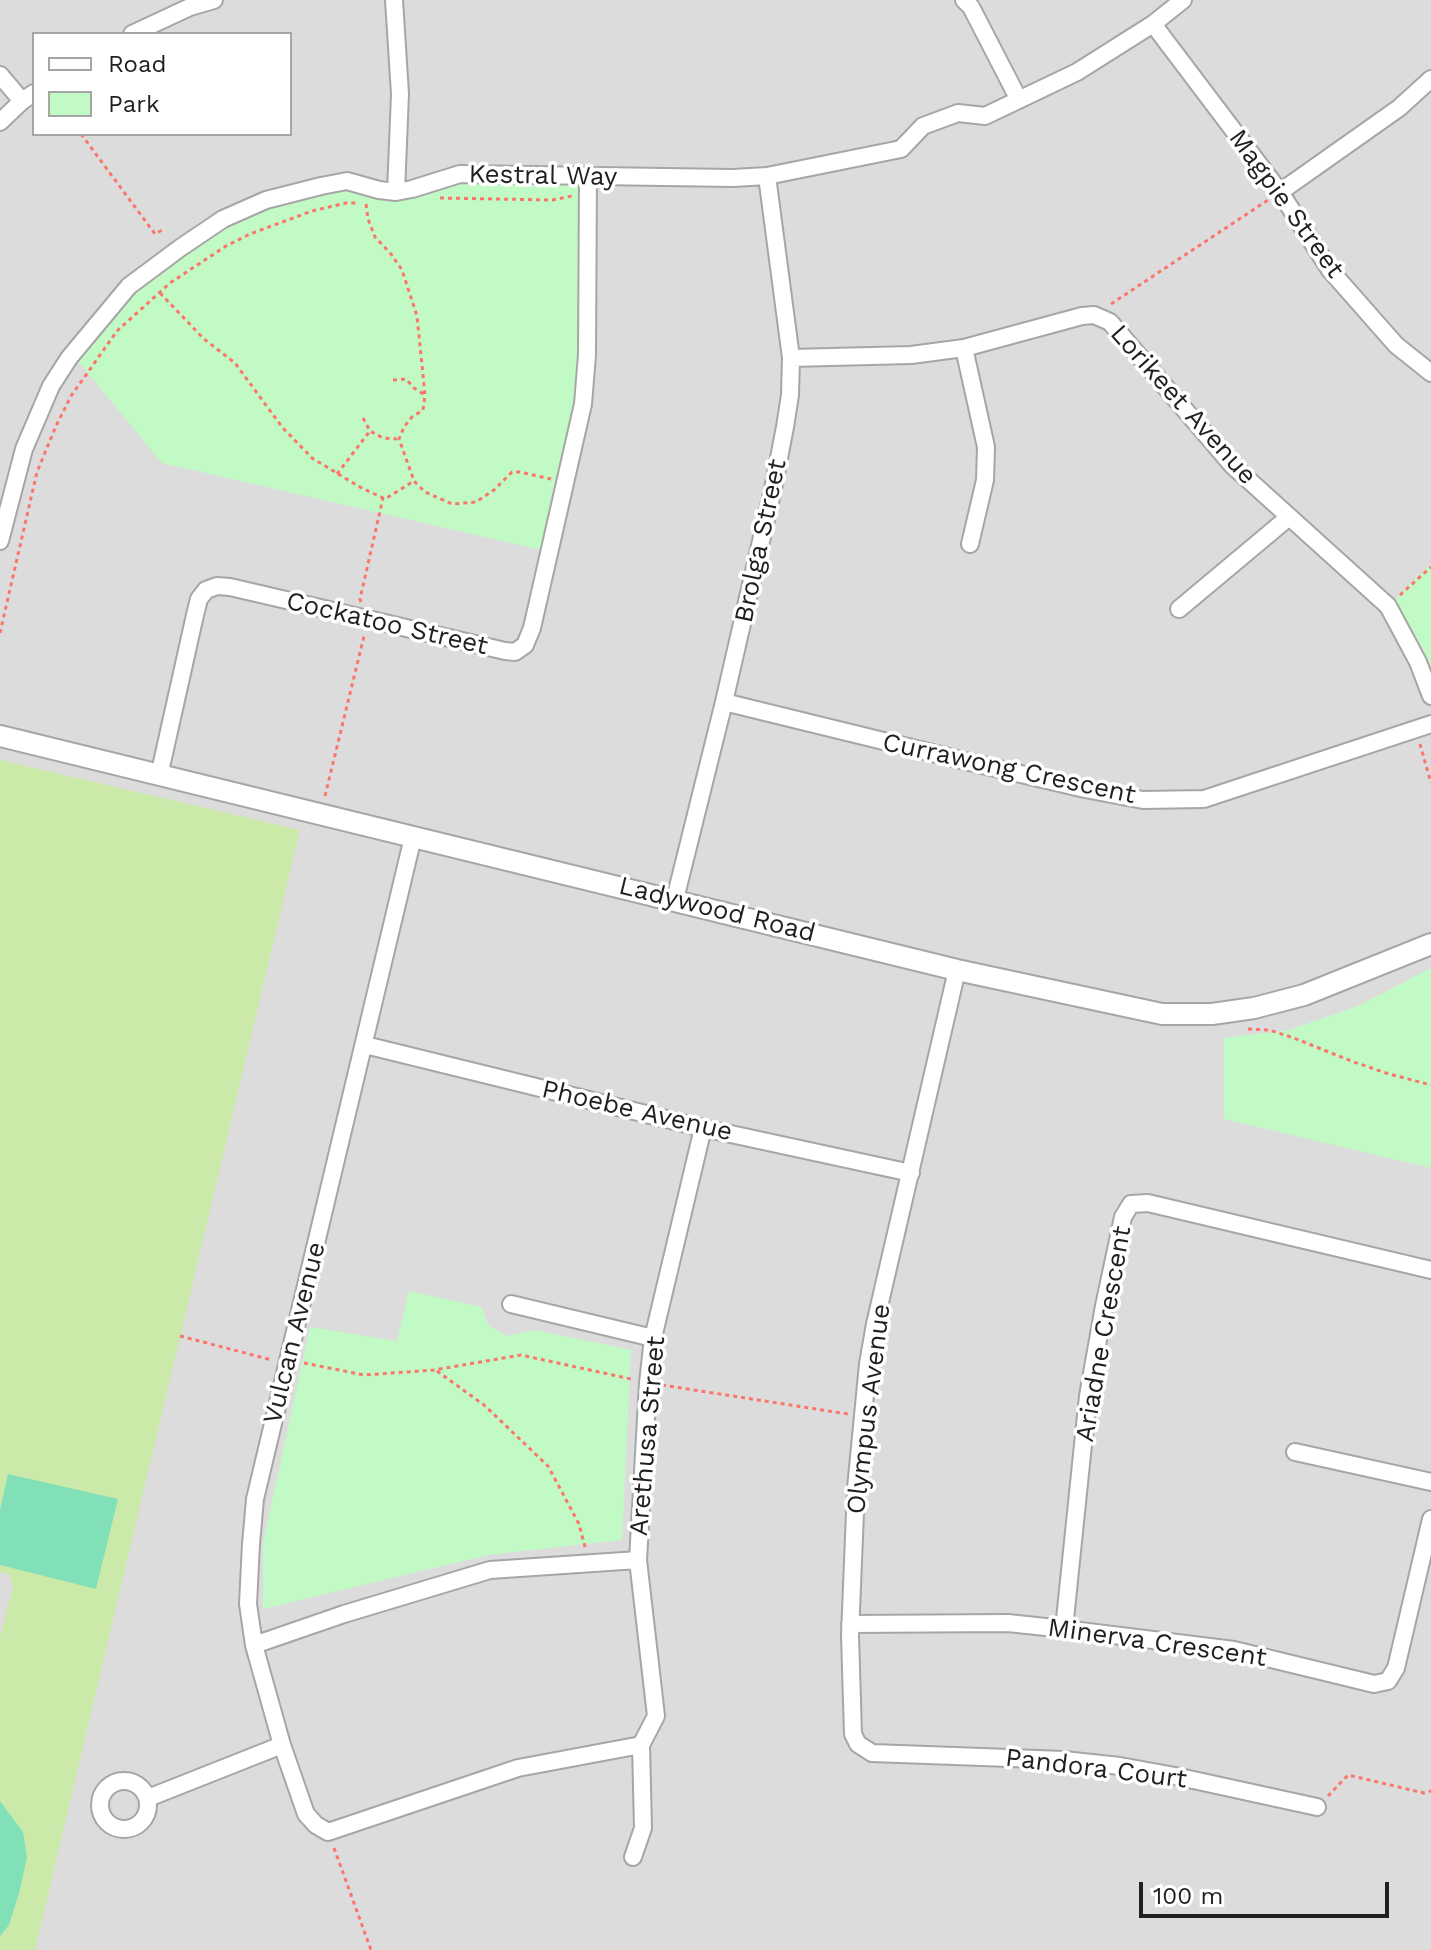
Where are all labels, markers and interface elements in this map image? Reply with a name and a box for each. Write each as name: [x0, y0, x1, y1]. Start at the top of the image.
legend: [32, 32, 292, 136]
text: Road: [108, 50, 167, 78]
text: Park: [108, 90, 160, 118]
street label: Magpie Street: [1222, 124, 1350, 284]
street label: Kestral Way: [468, 159, 618, 193]
street label: Lorikeet Avenue: [1103, 319, 1263, 491]
street label: Brolga Street: [728, 456, 794, 626]
street label: Cockatoo Street: [283, 586, 491, 662]
street label: Currawong Crescent: [880, 727, 1138, 811]
street label: Ladywood Road: [616, 871, 818, 949]
street label: Phoebe Avenue: [539, 1074, 735, 1148]
street label: Ariadne Crescent: [1070, 1224, 1138, 1444]
street label: Vulcan Avenue: [257, 1239, 333, 1427]
street label: Olympus Avenue: [841, 1302, 897, 1516]
street label: Arethusa Street: [624, 1335, 672, 1537]
street label: Minerva Crescent: [1046, 1612, 1268, 1674]
street label: Pandora Court: [1003, 1742, 1189, 1796]
scale bar: [1143, 1866, 1393, 1916]
text: 100 m: [1153, 1882, 1223, 1910]

